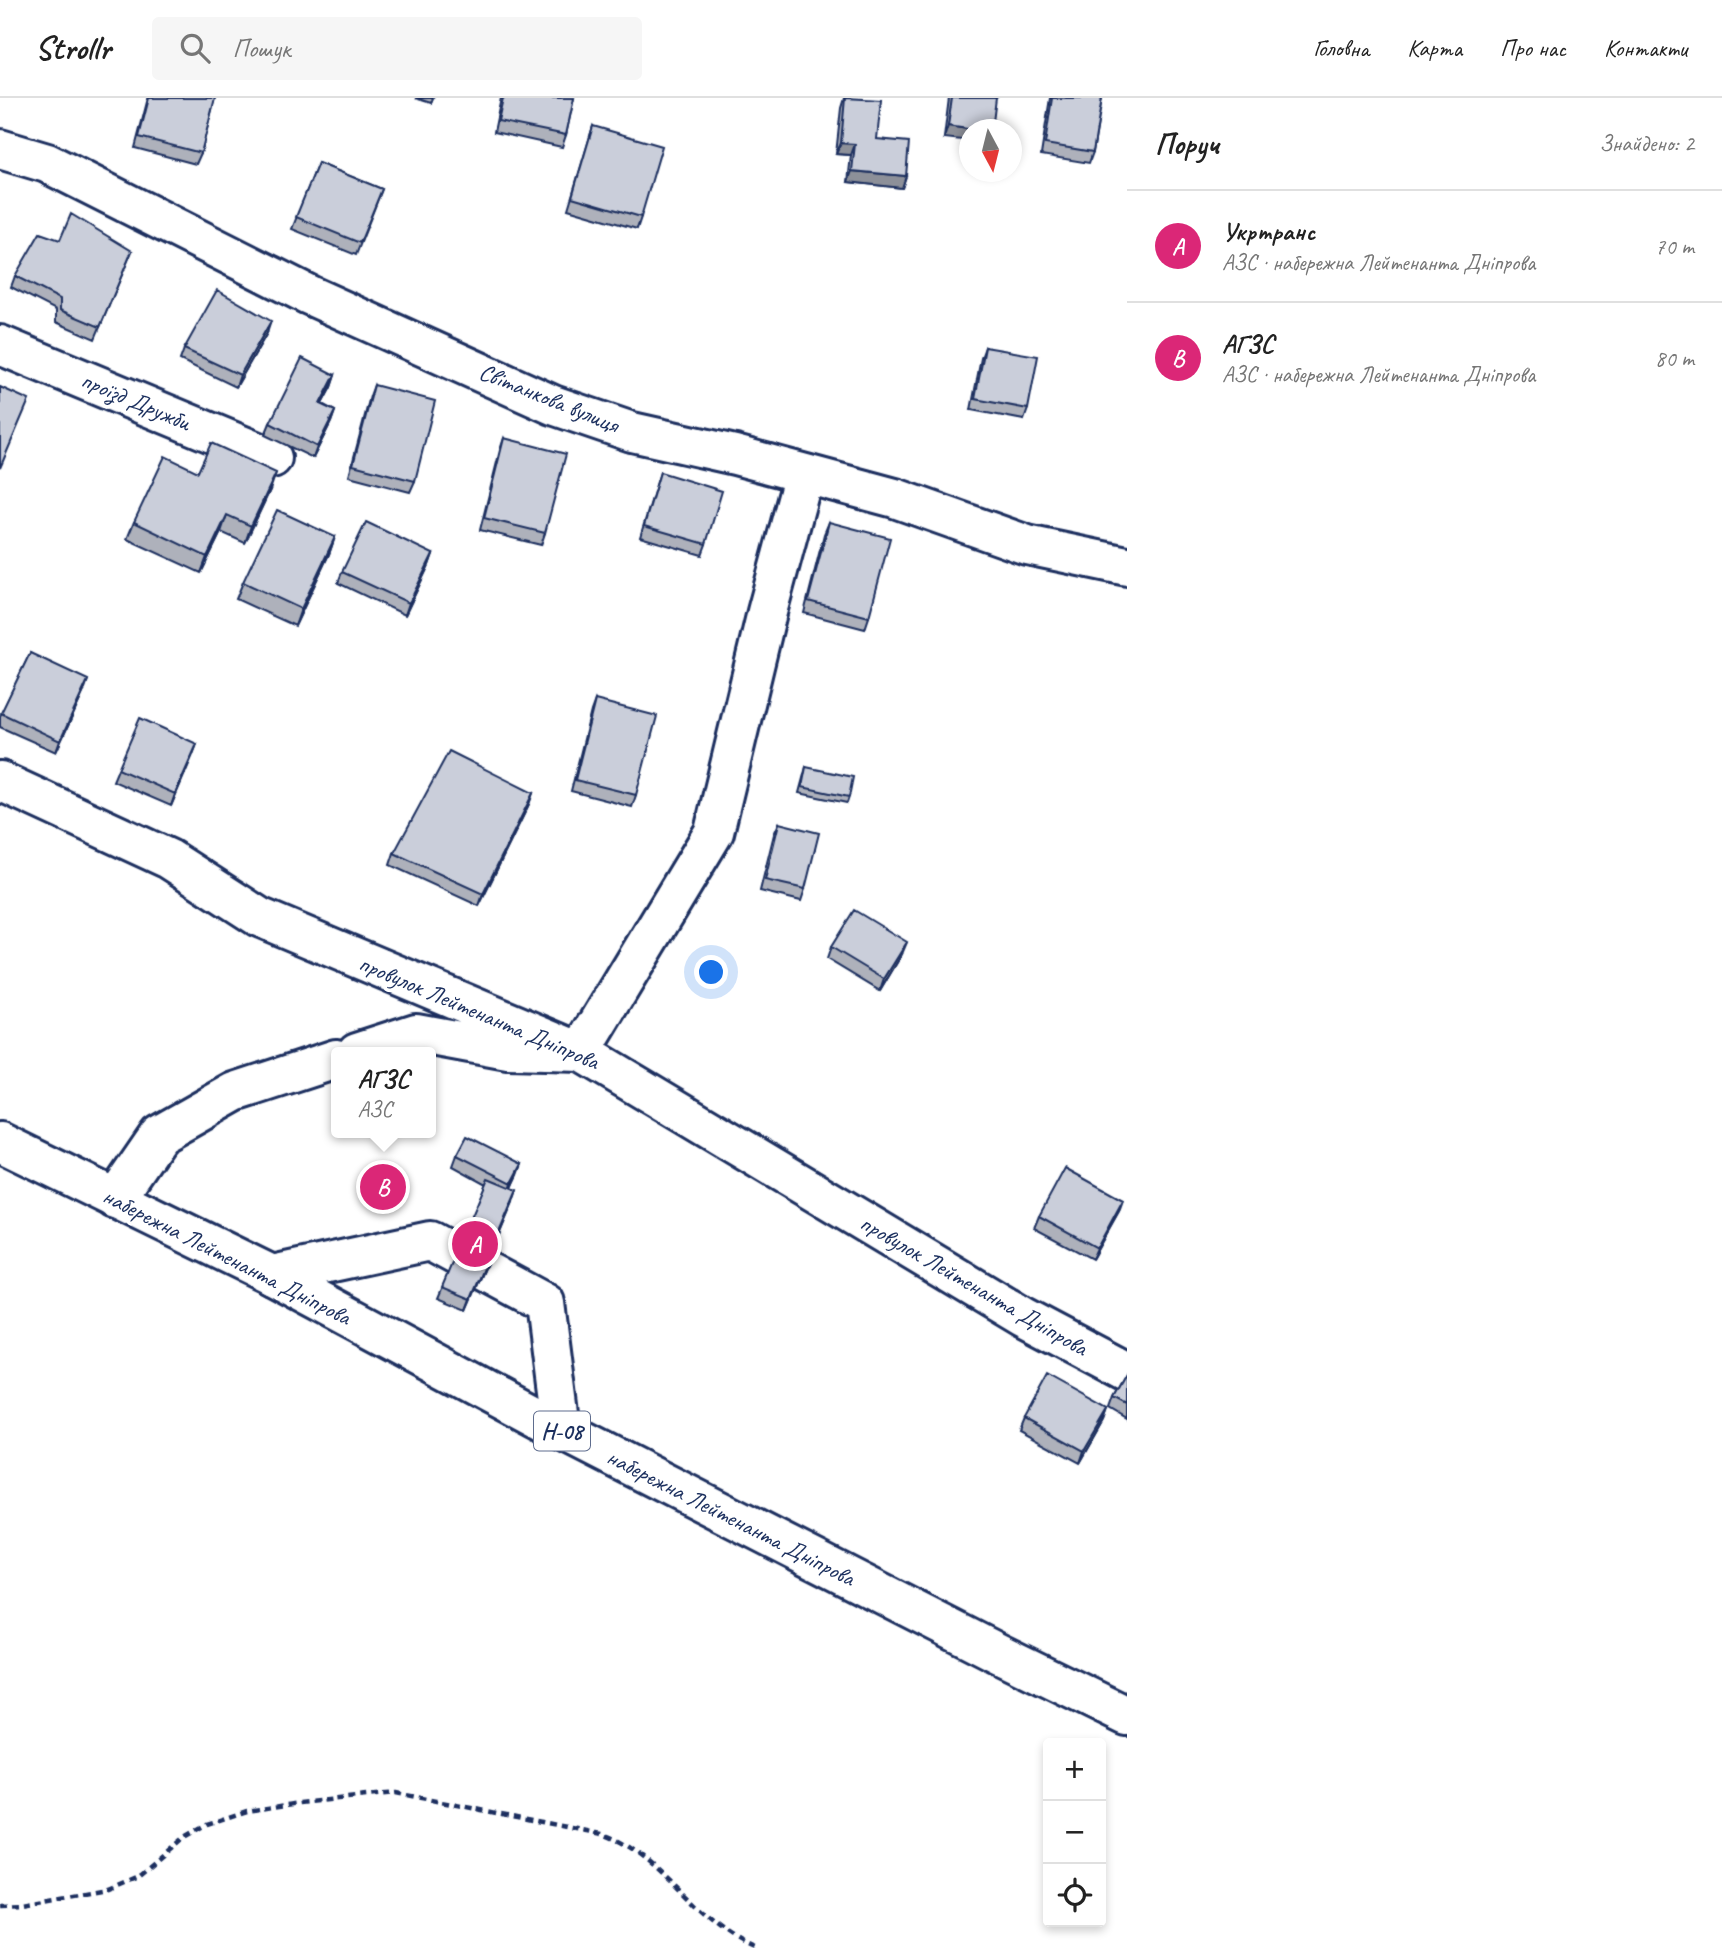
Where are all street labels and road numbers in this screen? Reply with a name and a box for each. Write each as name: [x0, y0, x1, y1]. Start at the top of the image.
street label: Світанкова вулиця: [475, 356, 625, 440]
street label: проїзд Дружби: [76, 365, 196, 439]
street label: провулок Лейтенанта Дніпрова: [354, 948, 605, 1077]
street label: набережна Лейтенанта Дніпрова: [98, 1180, 357, 1332]
street label: провулок Лейтенанта Дніпрова: [855, 1208, 1094, 1363]
road number: Н-08: [534, 1412, 590, 1450]
street label: набережна Лейтенанта Дніпрова: [602, 1441, 861, 1593]

